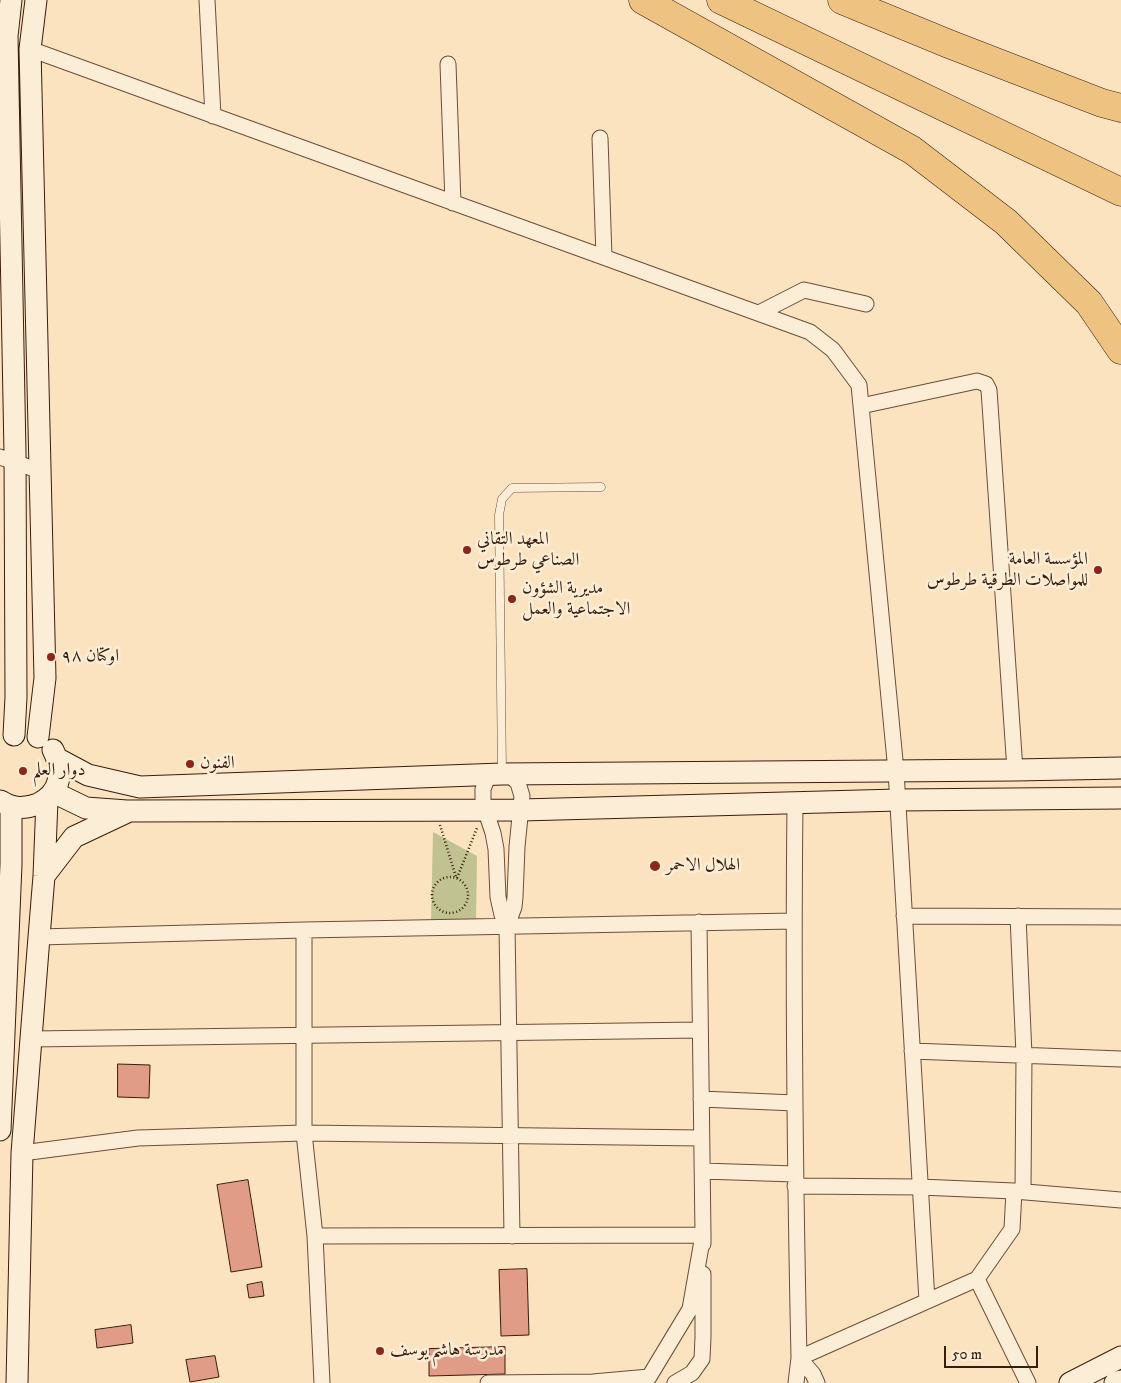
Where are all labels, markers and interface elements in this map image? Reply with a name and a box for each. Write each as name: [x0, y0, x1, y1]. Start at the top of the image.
place label: المعهد التقاني الصناعي طرطوس: [477, 529, 579, 572]
marker: المعهد التقاني الصناعي طرطوس: [461, 544, 473, 556]
place label: المؤسسة العامة للمواصلات الطرقية طرطوس: [927, 549, 1088, 592]
marker: المؤسسة العامة للمواصلات الطرقية طرطوس: [1092, 564, 1104, 576]
place label: مديرية الشؤون الاجتماعية والعمل: [522, 578, 631, 620]
marker: مديرية الشؤون الاجتماعية والعمل: [506, 593, 518, 605]
place label: اوكتان ٩٨: [61, 646, 119, 668]
marker: اوكتان ٩٨: [45, 651, 57, 663]
place label: الفنون: [200, 753, 235, 775]
marker: الفنون: [184, 758, 196, 770]
place label: دوار العلم: [33, 760, 86, 782]
marker: دوار العلم: [17, 765, 29, 777]
place label: الهلال الاحمر: [666, 855, 740, 877]
marker: الهلال الاحمر: [648, 859, 662, 873]
scale bar: [946, 1336, 1040, 1368]
place label: مدرسة هاشم يوسف: [390, 1340, 504, 1362]
marker: مدرسة هاشم يوسف: [374, 1345, 386, 1357]
text: 50 m: [952, 1345, 982, 1364]

